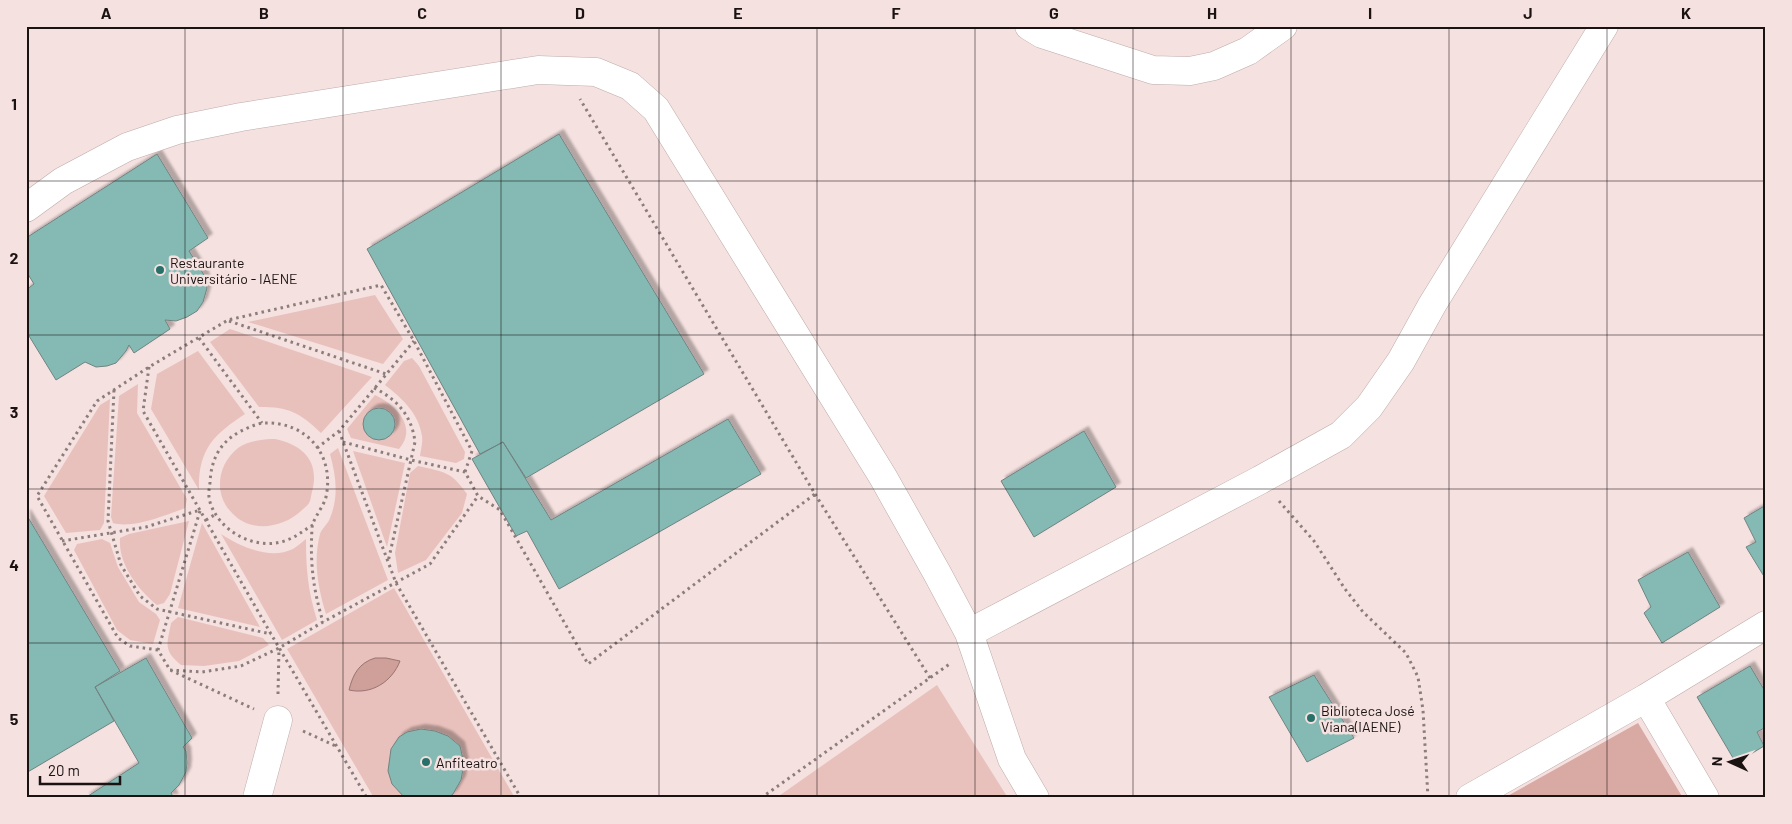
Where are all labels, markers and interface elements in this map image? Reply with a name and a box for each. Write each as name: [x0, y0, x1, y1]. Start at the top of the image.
text: A: [101, 3, 112, 22]
text: B: [259, 3, 269, 22]
text: C: [417, 3, 427, 22]
text: D: [575, 3, 585, 22]
text: E: [733, 3, 743, 22]
text: F: [892, 3, 901, 22]
text: G: [1049, 3, 1059, 22]
text: H: [1207, 3, 1217, 22]
text: I: [1368, 3, 1372, 22]
text: J: [1523, 3, 1533, 22]
text: K: [1681, 3, 1691, 22]
text: 1: [11, 94, 17, 113]
text: 2: [10, 248, 19, 267]
place label: Restaurante Universitário - IAENE: [170, 254, 297, 287]
marker: Restaurante Universitário - IAENE: [154, 264, 166, 276]
text: 3: [10, 402, 18, 421]
text: 4: [9, 555, 19, 574]
place label: Biblioteca José Viana(IAENE): [1321, 702, 1415, 735]
text: 5: [10, 709, 19, 728]
marker: Biblioteca José Viana(IAENE): [1305, 712, 1317, 724]
north arrow: [1704, 736, 1754, 786]
scale bar: [40, 754, 120, 786]
place label: Anfiteatro: [436, 754, 498, 771]
marker: Anfiteatro: [420, 756, 432, 768]
text: N: [1708, 756, 1725, 766]
text: 20 m: [48, 761, 80, 779]

